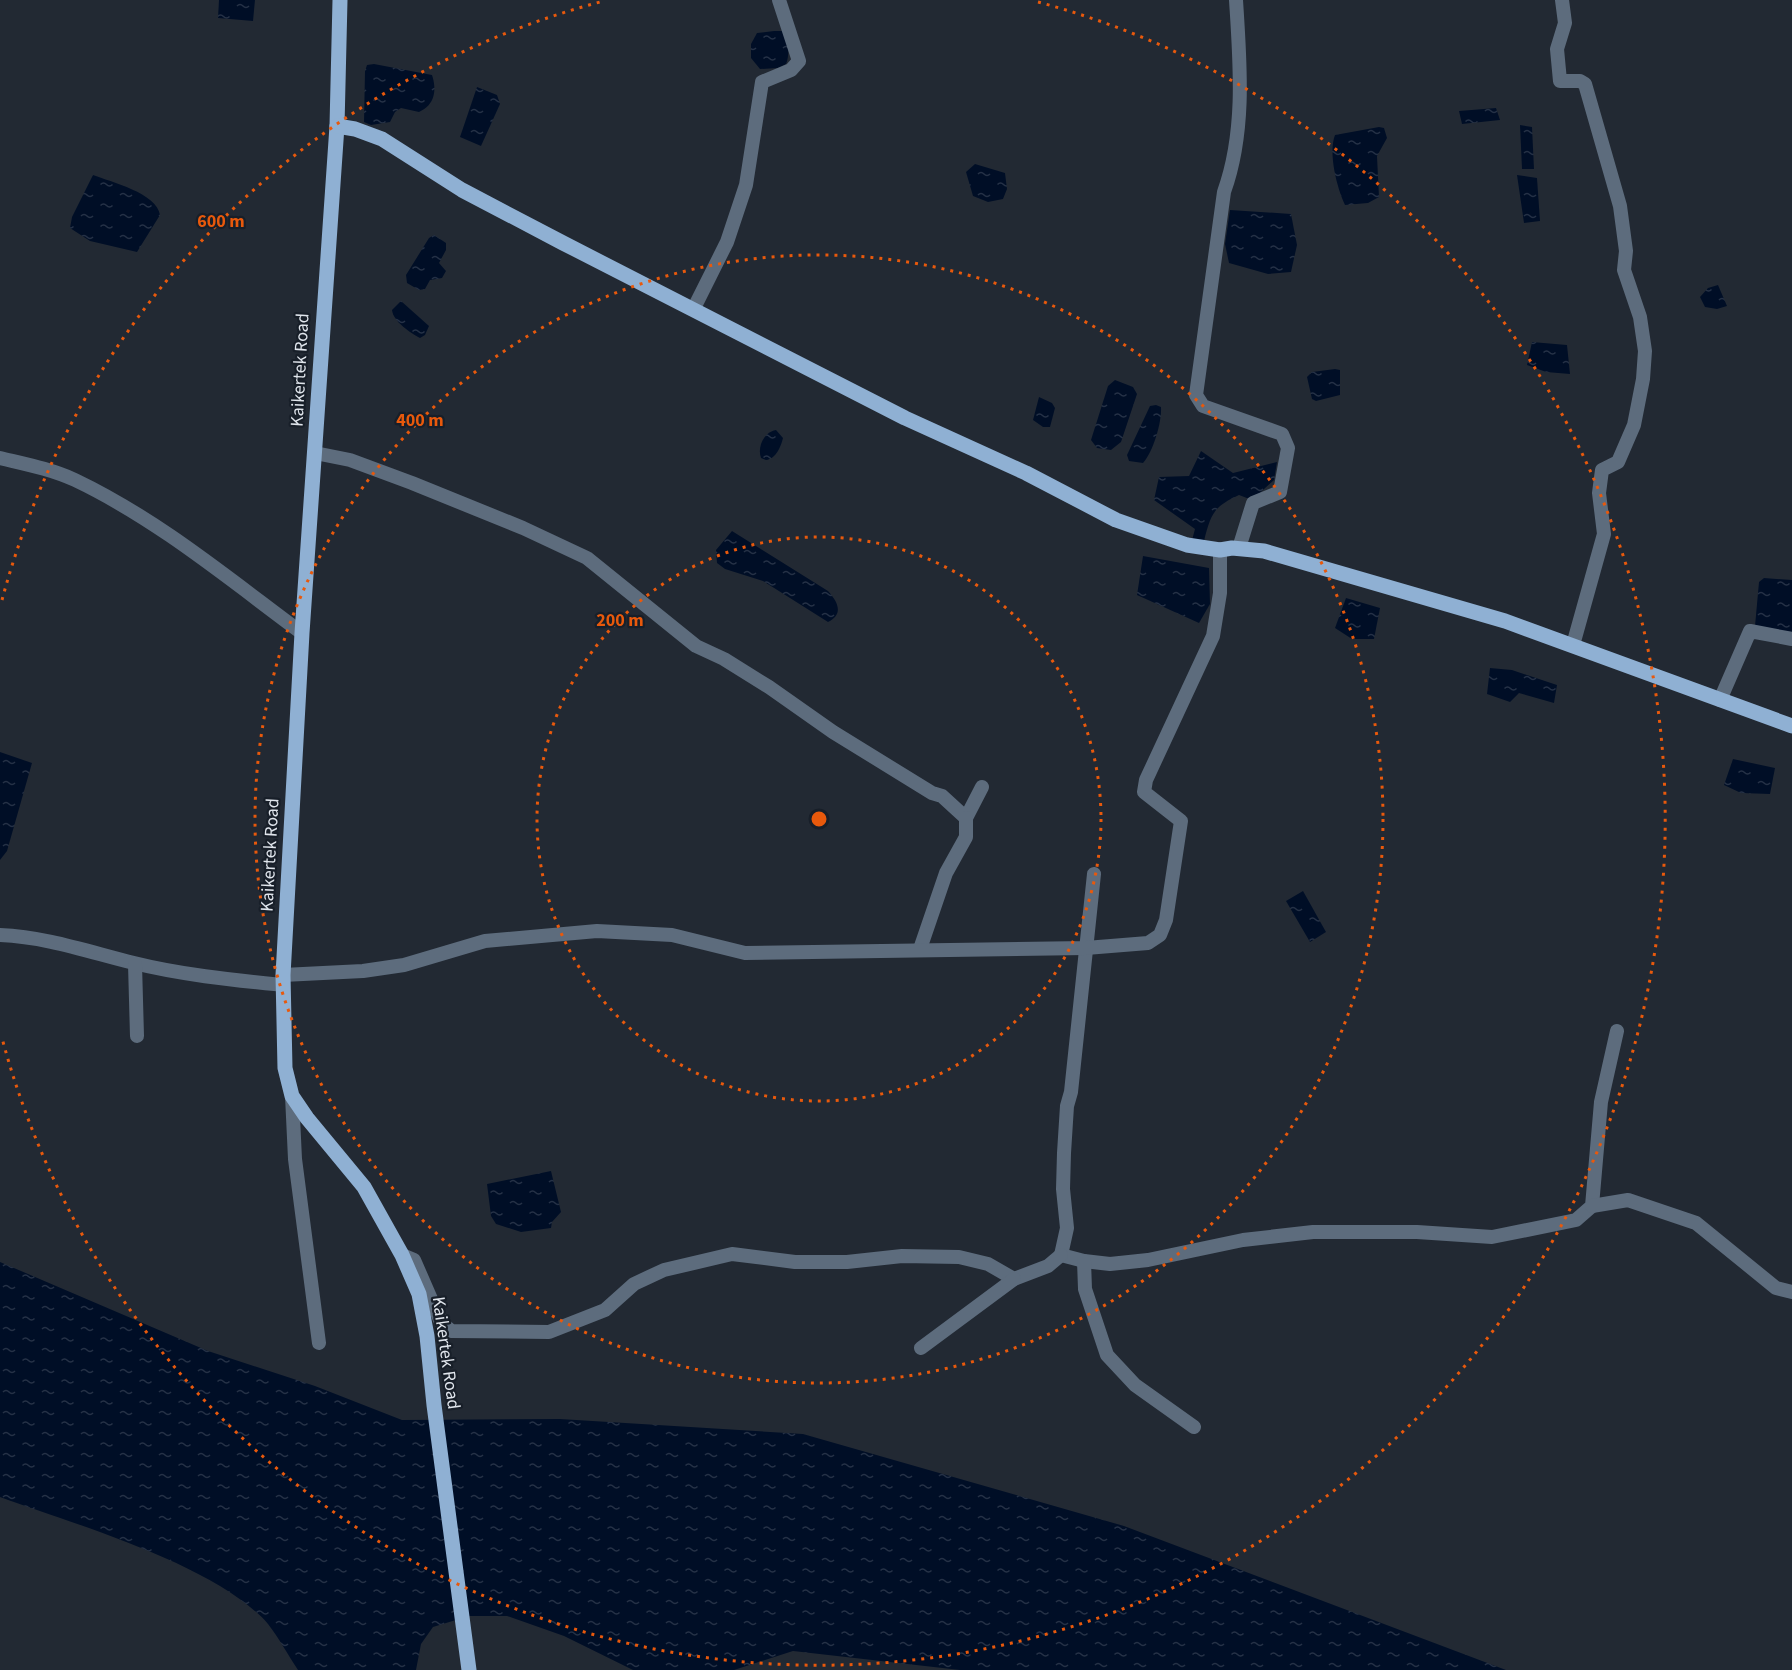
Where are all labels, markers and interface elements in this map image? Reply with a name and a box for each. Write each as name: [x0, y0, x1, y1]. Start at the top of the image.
text: 600 m: [197, 209, 245, 234]
street label: Kaikertek Road: [285, 313, 315, 427]
text: 400 m: [396, 408, 444, 433]
text: 200 m: [596, 608, 644, 633]
street label: Kaikertek Road: [255, 798, 285, 912]
centre of rings: [809, 809, 829, 829]
street label: Kaikertek Road: [426, 1295, 466, 1411]

